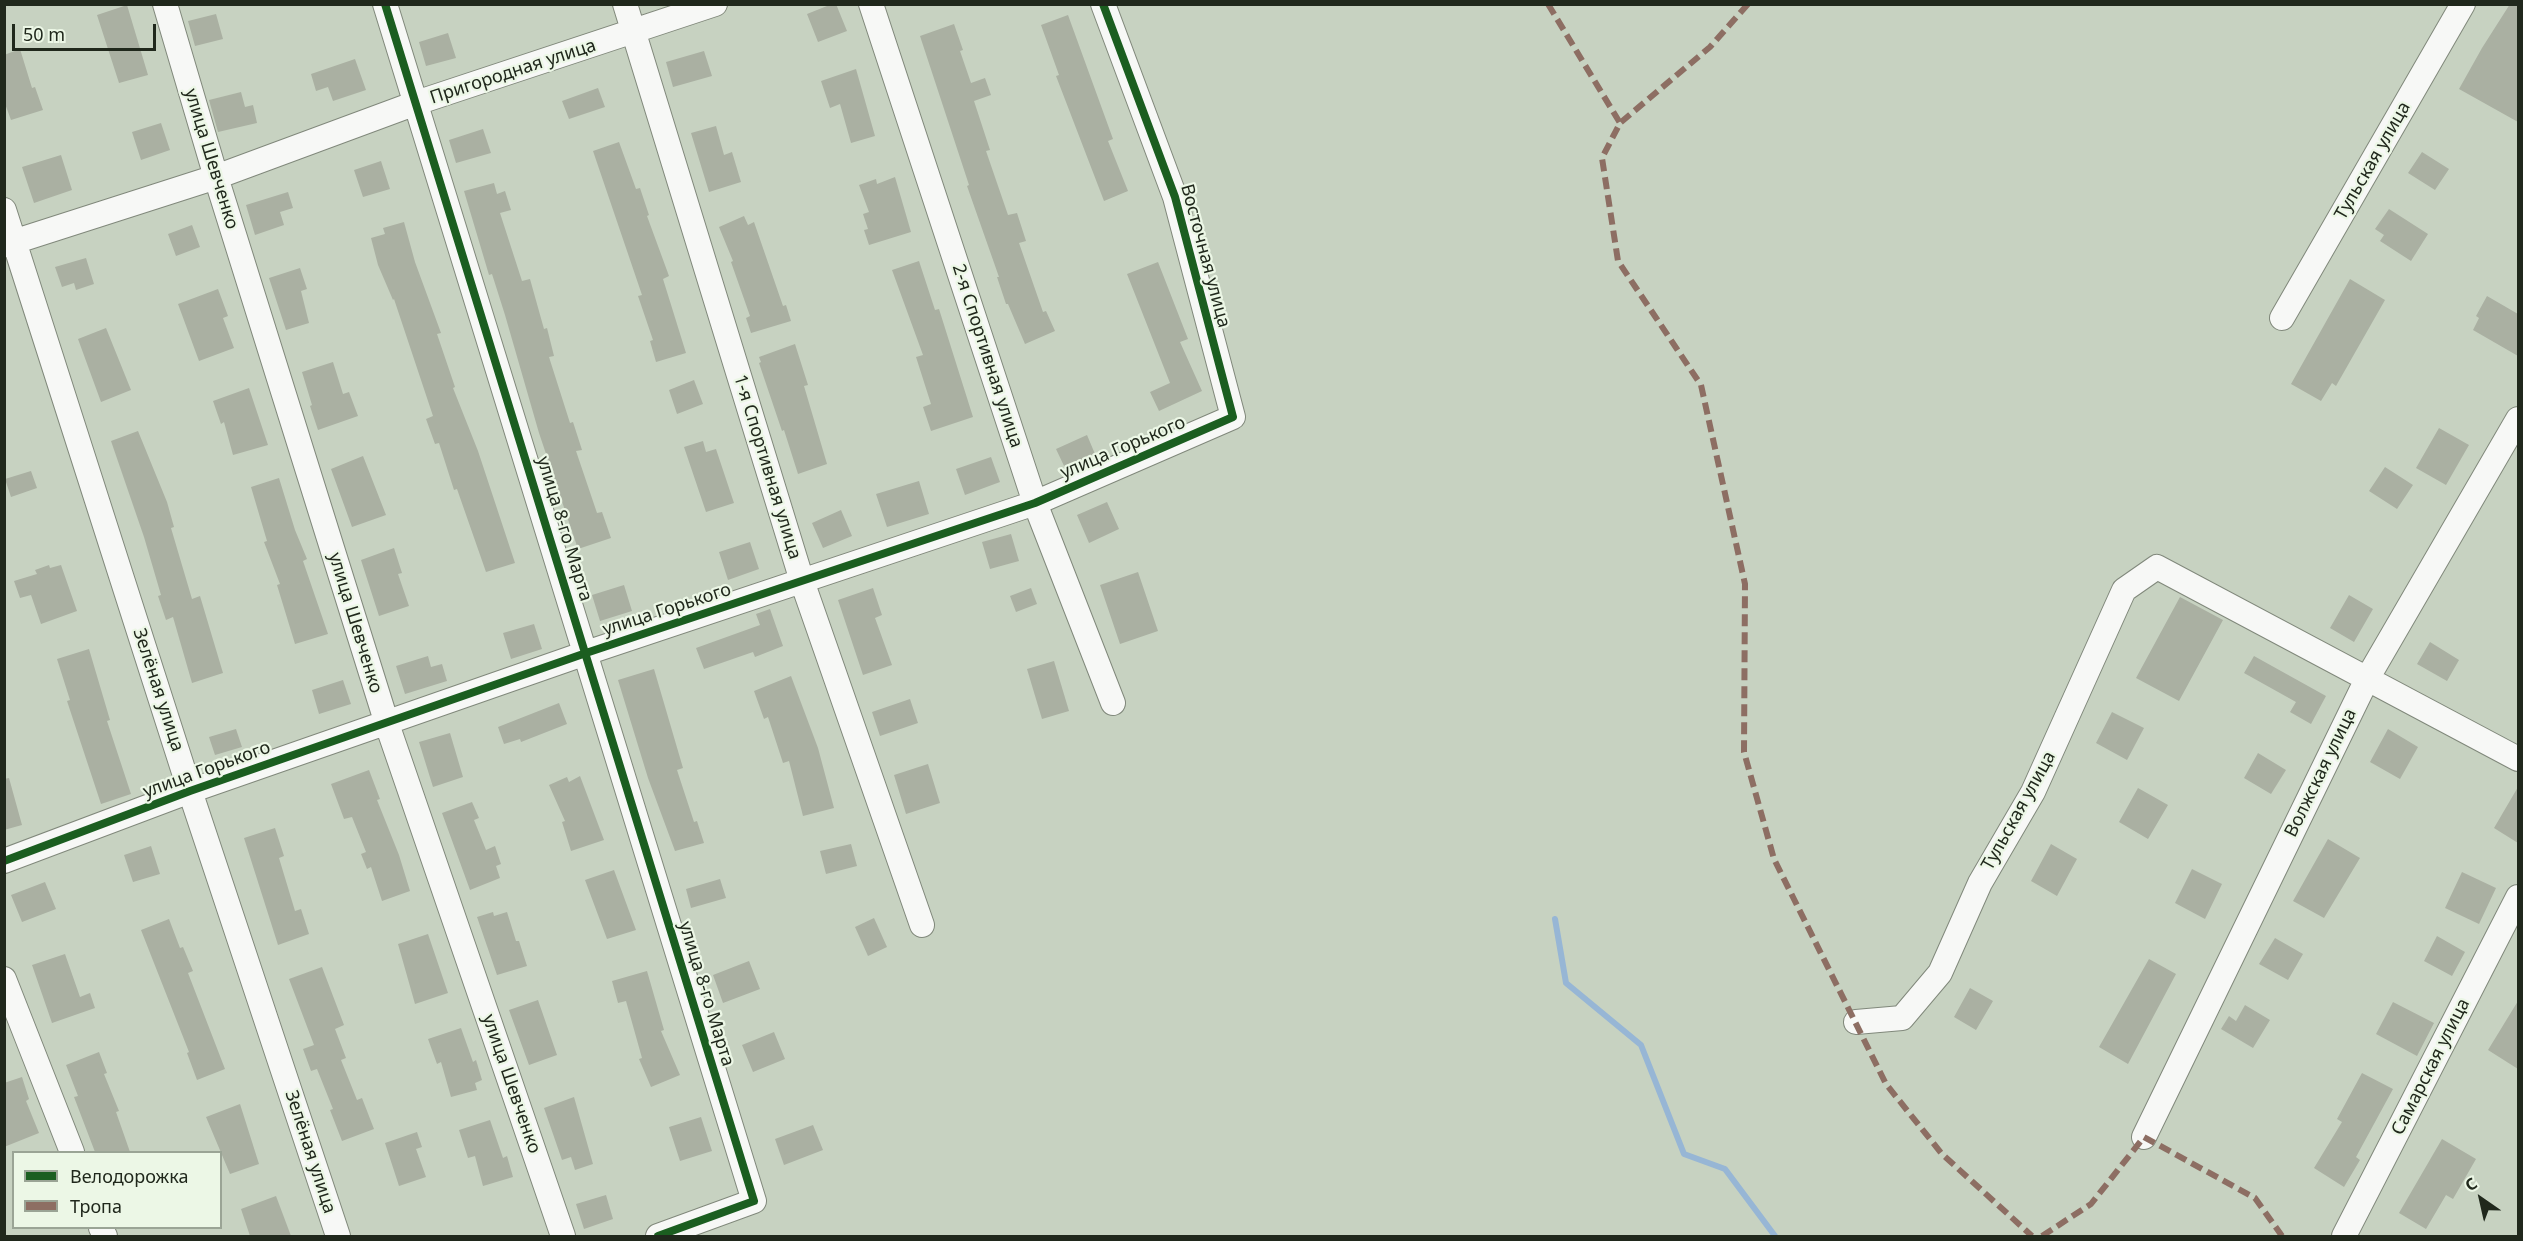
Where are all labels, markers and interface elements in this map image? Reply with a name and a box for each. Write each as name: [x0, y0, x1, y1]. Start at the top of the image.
scale bar: [15, 12, 159, 50]
text: 50 m: [23, 22, 65, 46]
street label: Пригородная улица: [427, 35, 599, 109]
street label: улица Шевченко: [179, 86, 243, 232]
street label: Тульская улица: [2331, 98, 2415, 224]
street label: Восточная улица: [1175, 182, 1235, 330]
street label: 2-я Спортивная улица: [947, 261, 1027, 451]
street label: 1-я Спортивная улица: [729, 372, 805, 562]
street label: улица Горького: [1057, 412, 1189, 484]
street label: улица 8-го Марта: [532, 454, 596, 604]
street label: улица Шевченко: [323, 550, 387, 696]
street label: улица Горького: [600, 579, 734, 641]
street label: Зелёная улица: [128, 626, 188, 754]
street label: Волжская улица: [2281, 705, 2361, 841]
street label: улица Горького: [140, 737, 274, 803]
street label: Тульская улица: [1977, 748, 2061, 874]
street label: улица 8-го Марта: [674, 919, 738, 1069]
street label: Самарская улица: [2387, 995, 2475, 1139]
street label: улица Шевченко: [477, 1012, 545, 1156]
street label: Зелёная улица: [280, 1088, 340, 1216]
legend: [12, 1151, 222, 1229]
text: Велодорожка: [70, 1164, 188, 1188]
north arrow: [2451, 1169, 2511, 1229]
text: С: [2460, 1172, 2481, 1196]
text: Тропа: [70, 1194, 122, 1218]

